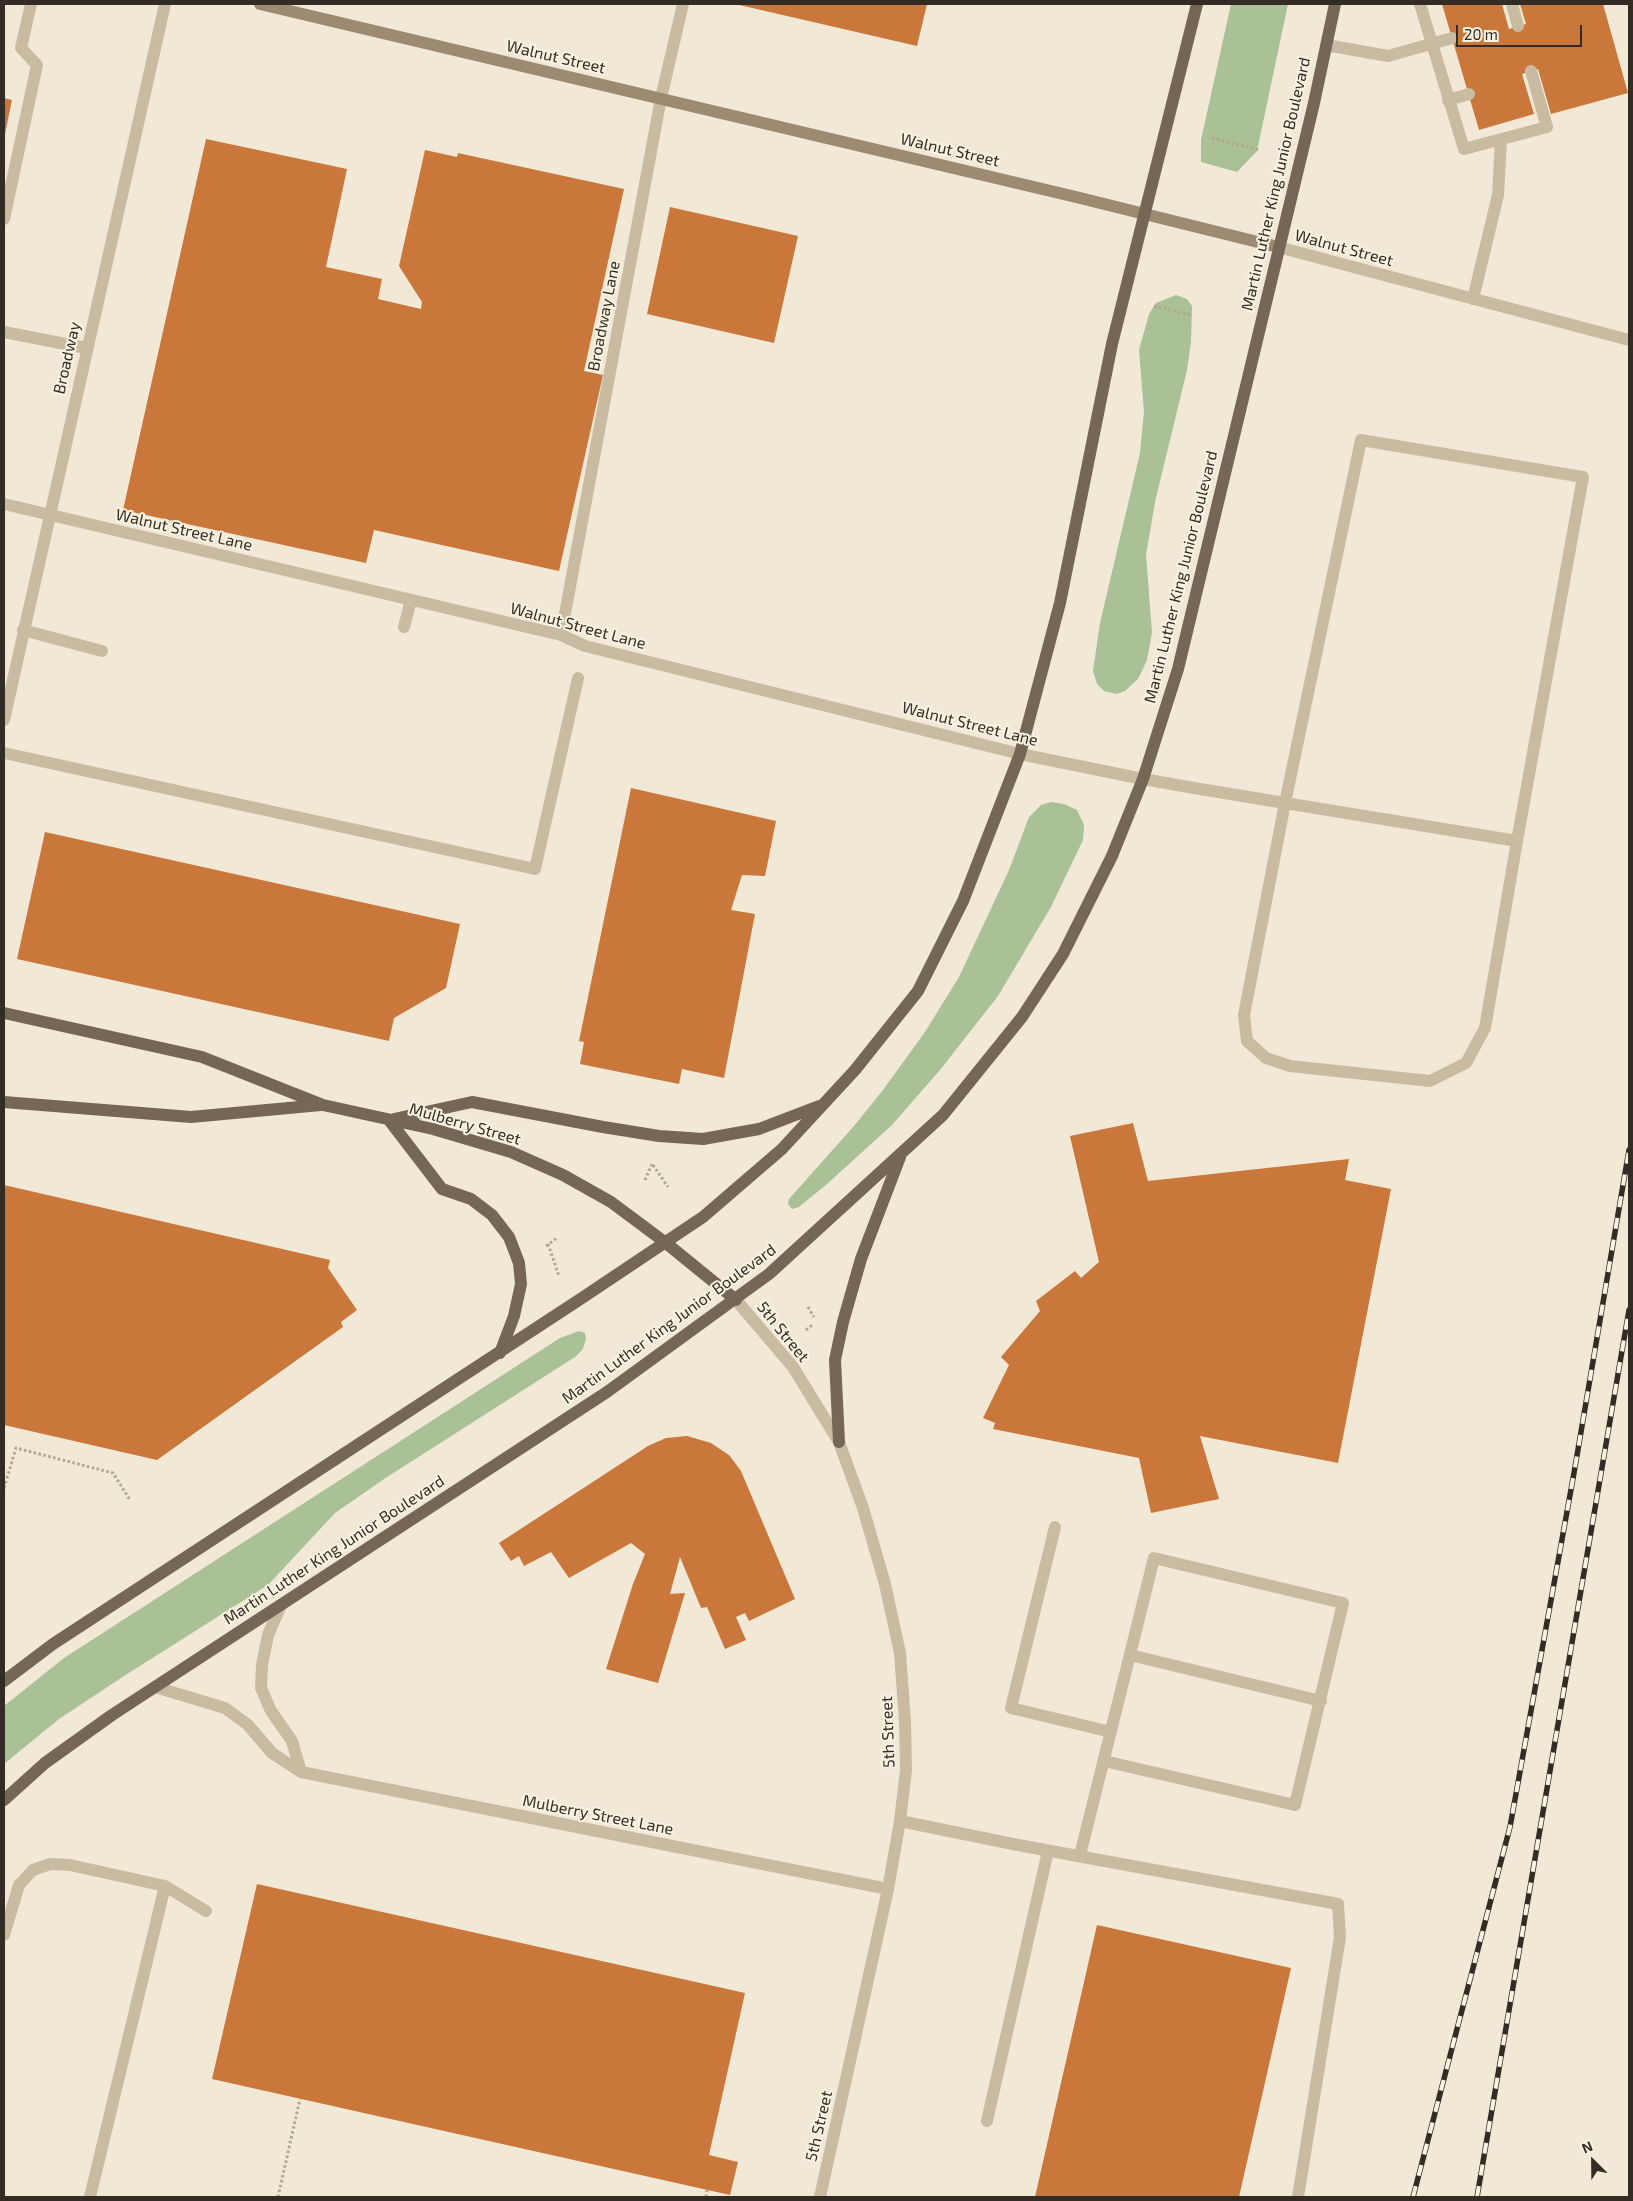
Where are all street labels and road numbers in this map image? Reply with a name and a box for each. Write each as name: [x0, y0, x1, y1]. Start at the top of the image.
street label: Walnut Street: [505, 36, 607, 78]
street label: Martin Luther King Junior Boulevard: [1237, 55, 1315, 313]
street label: Walnut Street: [899, 129, 1001, 171]
street label: Walnut Street: [1293, 226, 1395, 270]
street label: Broadway Lane: [584, 259, 624, 373]
street label: Broadway: [49, 320, 85, 396]
street label: Martin Luther King Junior Boulevard: [1140, 449, 1222, 705]
street label: Walnut Street Lane: [114, 505, 254, 555]
street label: Walnut Street Lane: [508, 599, 648, 653]
street label: Walnut Street Lane: [900, 698, 1040, 750]
street label: Mulberry Street: [407, 1099, 523, 1149]
street label: Martin Luther King Junior Boulevard: [558, 1240, 780, 1408]
street label: 5th Street: [753, 1298, 813, 1366]
street label: Martin Luther King Junior Boulevard: [220, 1471, 448, 1629]
street label: 5th Street: [877, 1696, 899, 1768]
street label: Mulberry Street Lane: [521, 1791, 675, 1839]
street label: 5th Street: [802, 2089, 836, 2163]

